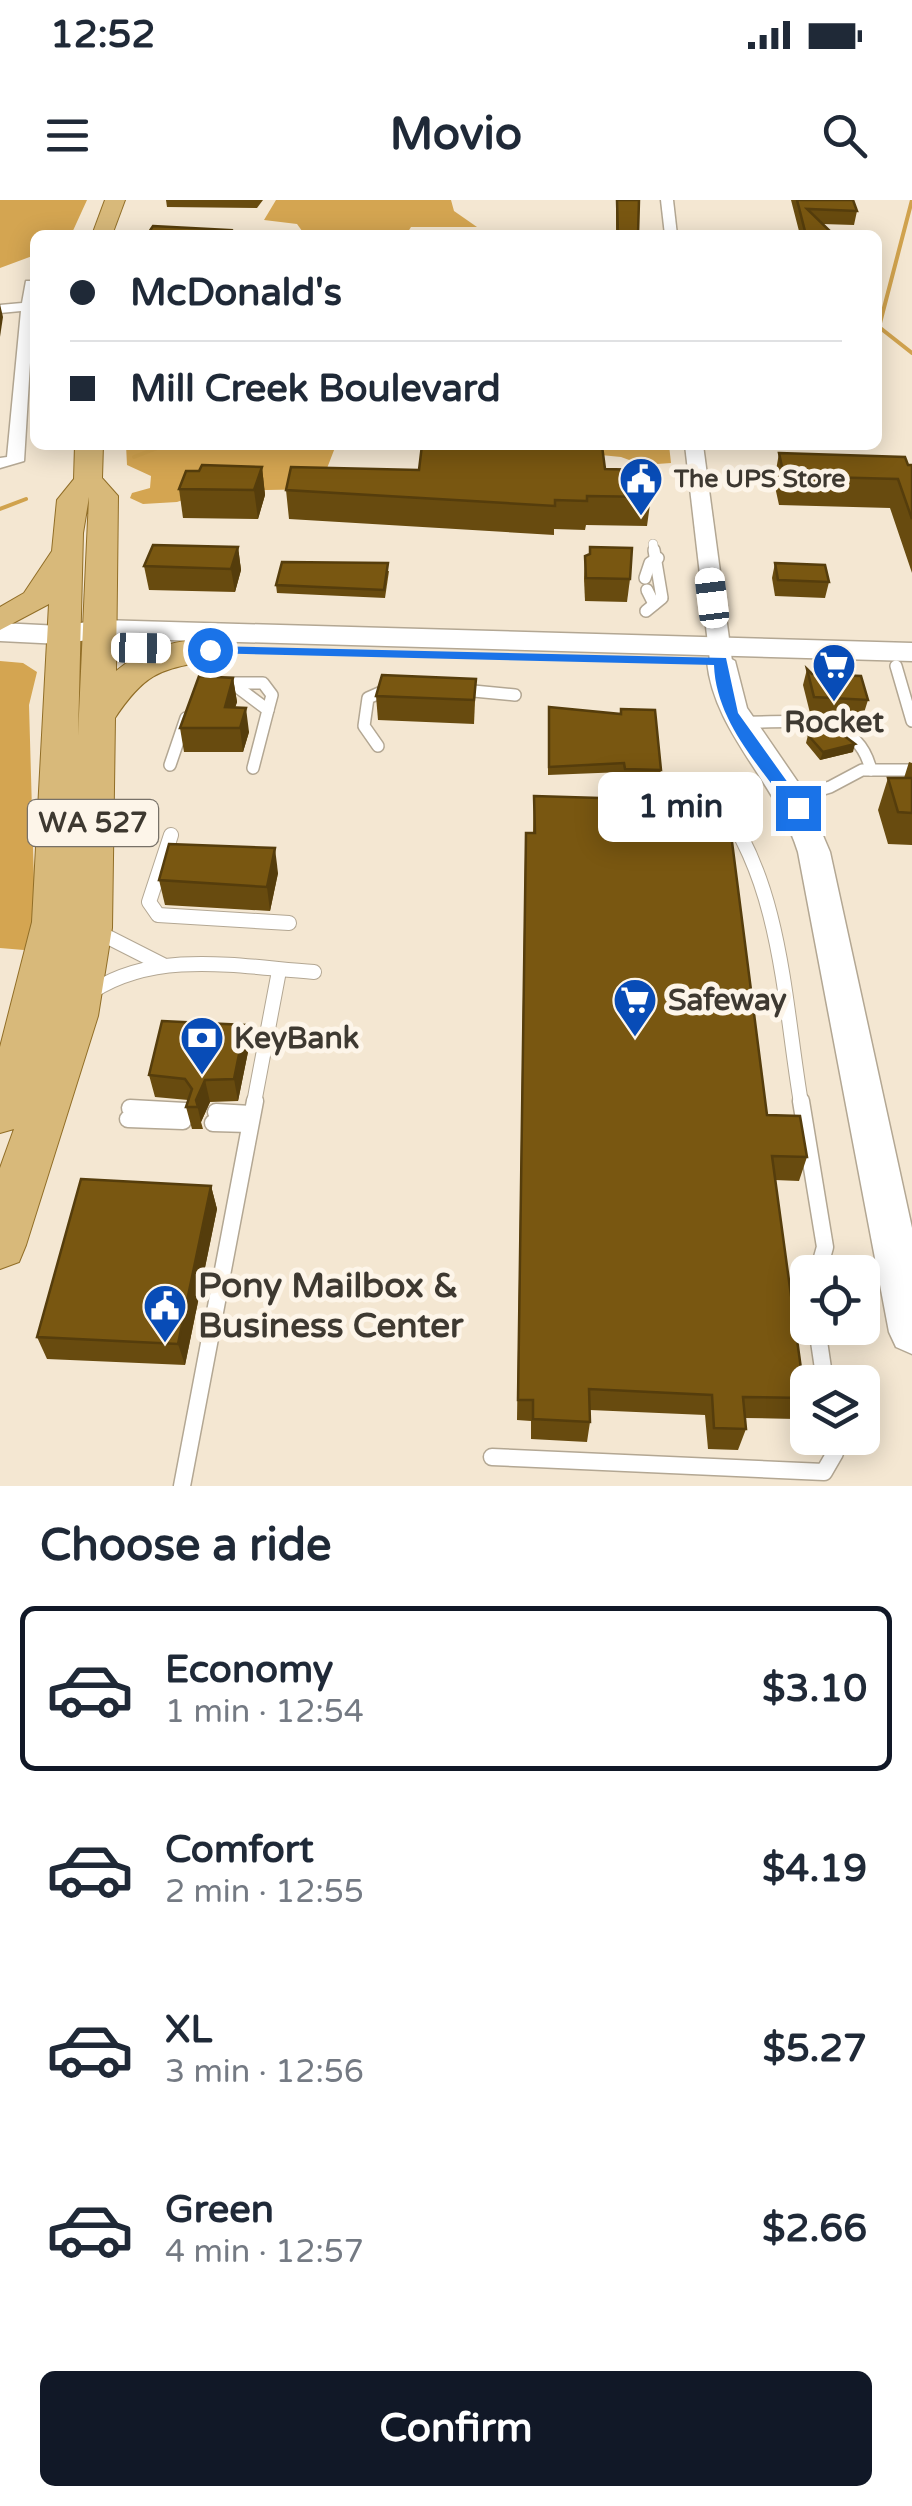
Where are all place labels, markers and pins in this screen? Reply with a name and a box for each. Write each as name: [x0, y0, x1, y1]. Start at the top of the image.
public building icon: The UPS Store: [618, 456, 664, 517]
place label: The UPS Store: [673, 464, 845, 494]
supermarket icon: Rocket: [811, 642, 857, 703]
place label: Rocket: [784, 704, 885, 741]
supermarket icon: Safeway: [612, 977, 658, 1038]
place label: Safeway: [668, 982, 787, 1019]
bank icon: KeyBank: [179, 1015, 225, 1076]
place label: KeyBank: [234, 1020, 359, 1057]
place label: Pony Mailbox & Business Center: [198, 1265, 464, 1347]
public building icon: Pony Mailbox & Business Center: [142, 1283, 188, 1344]

